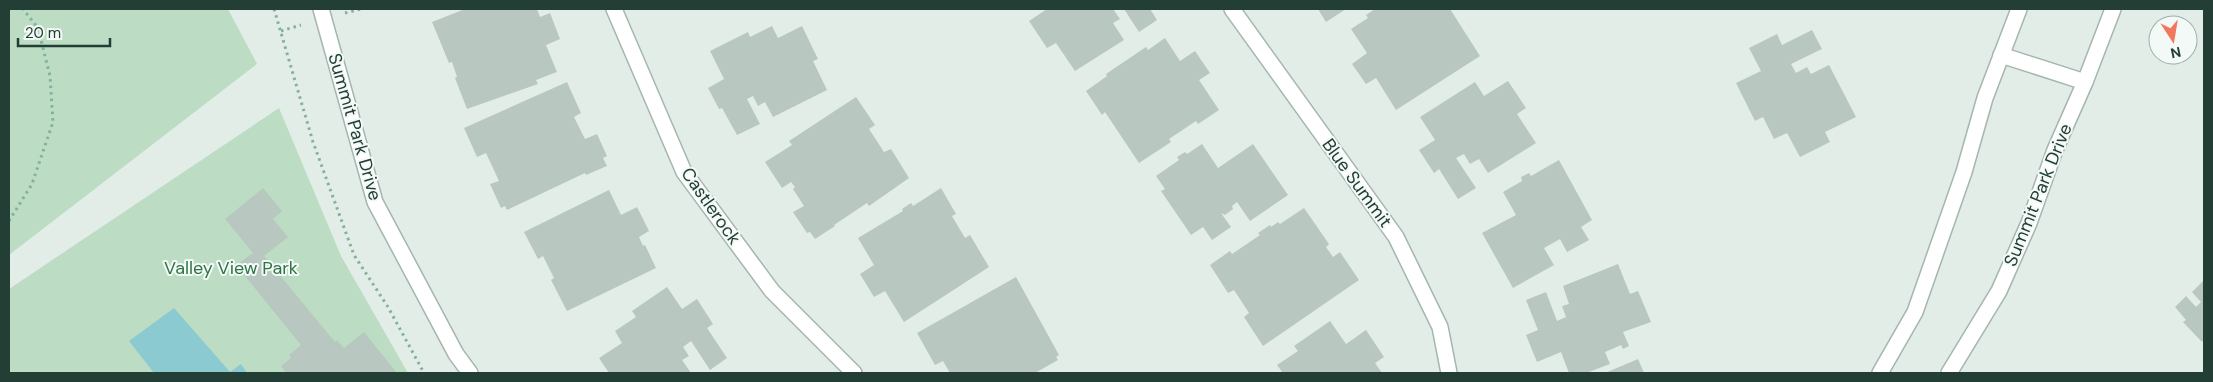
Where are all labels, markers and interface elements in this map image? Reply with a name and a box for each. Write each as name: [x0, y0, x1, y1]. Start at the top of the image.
scale bar: [18, 15, 110, 47]
north arrow: [2148, 15, 2198, 65]
text: 20 m: [25, 23, 61, 43]
text: N: [2169, 43, 2183, 63]
street label: Summit Park Drive: [323, 51, 387, 203]
street label: Summit Park Drive: [1998, 120, 2078, 270]
street label: Blue Summit: [1317, 134, 1397, 232]
street label: Castlerock: [676, 163, 746, 249]
park label: Valley View Park: [164, 256, 298, 280]

